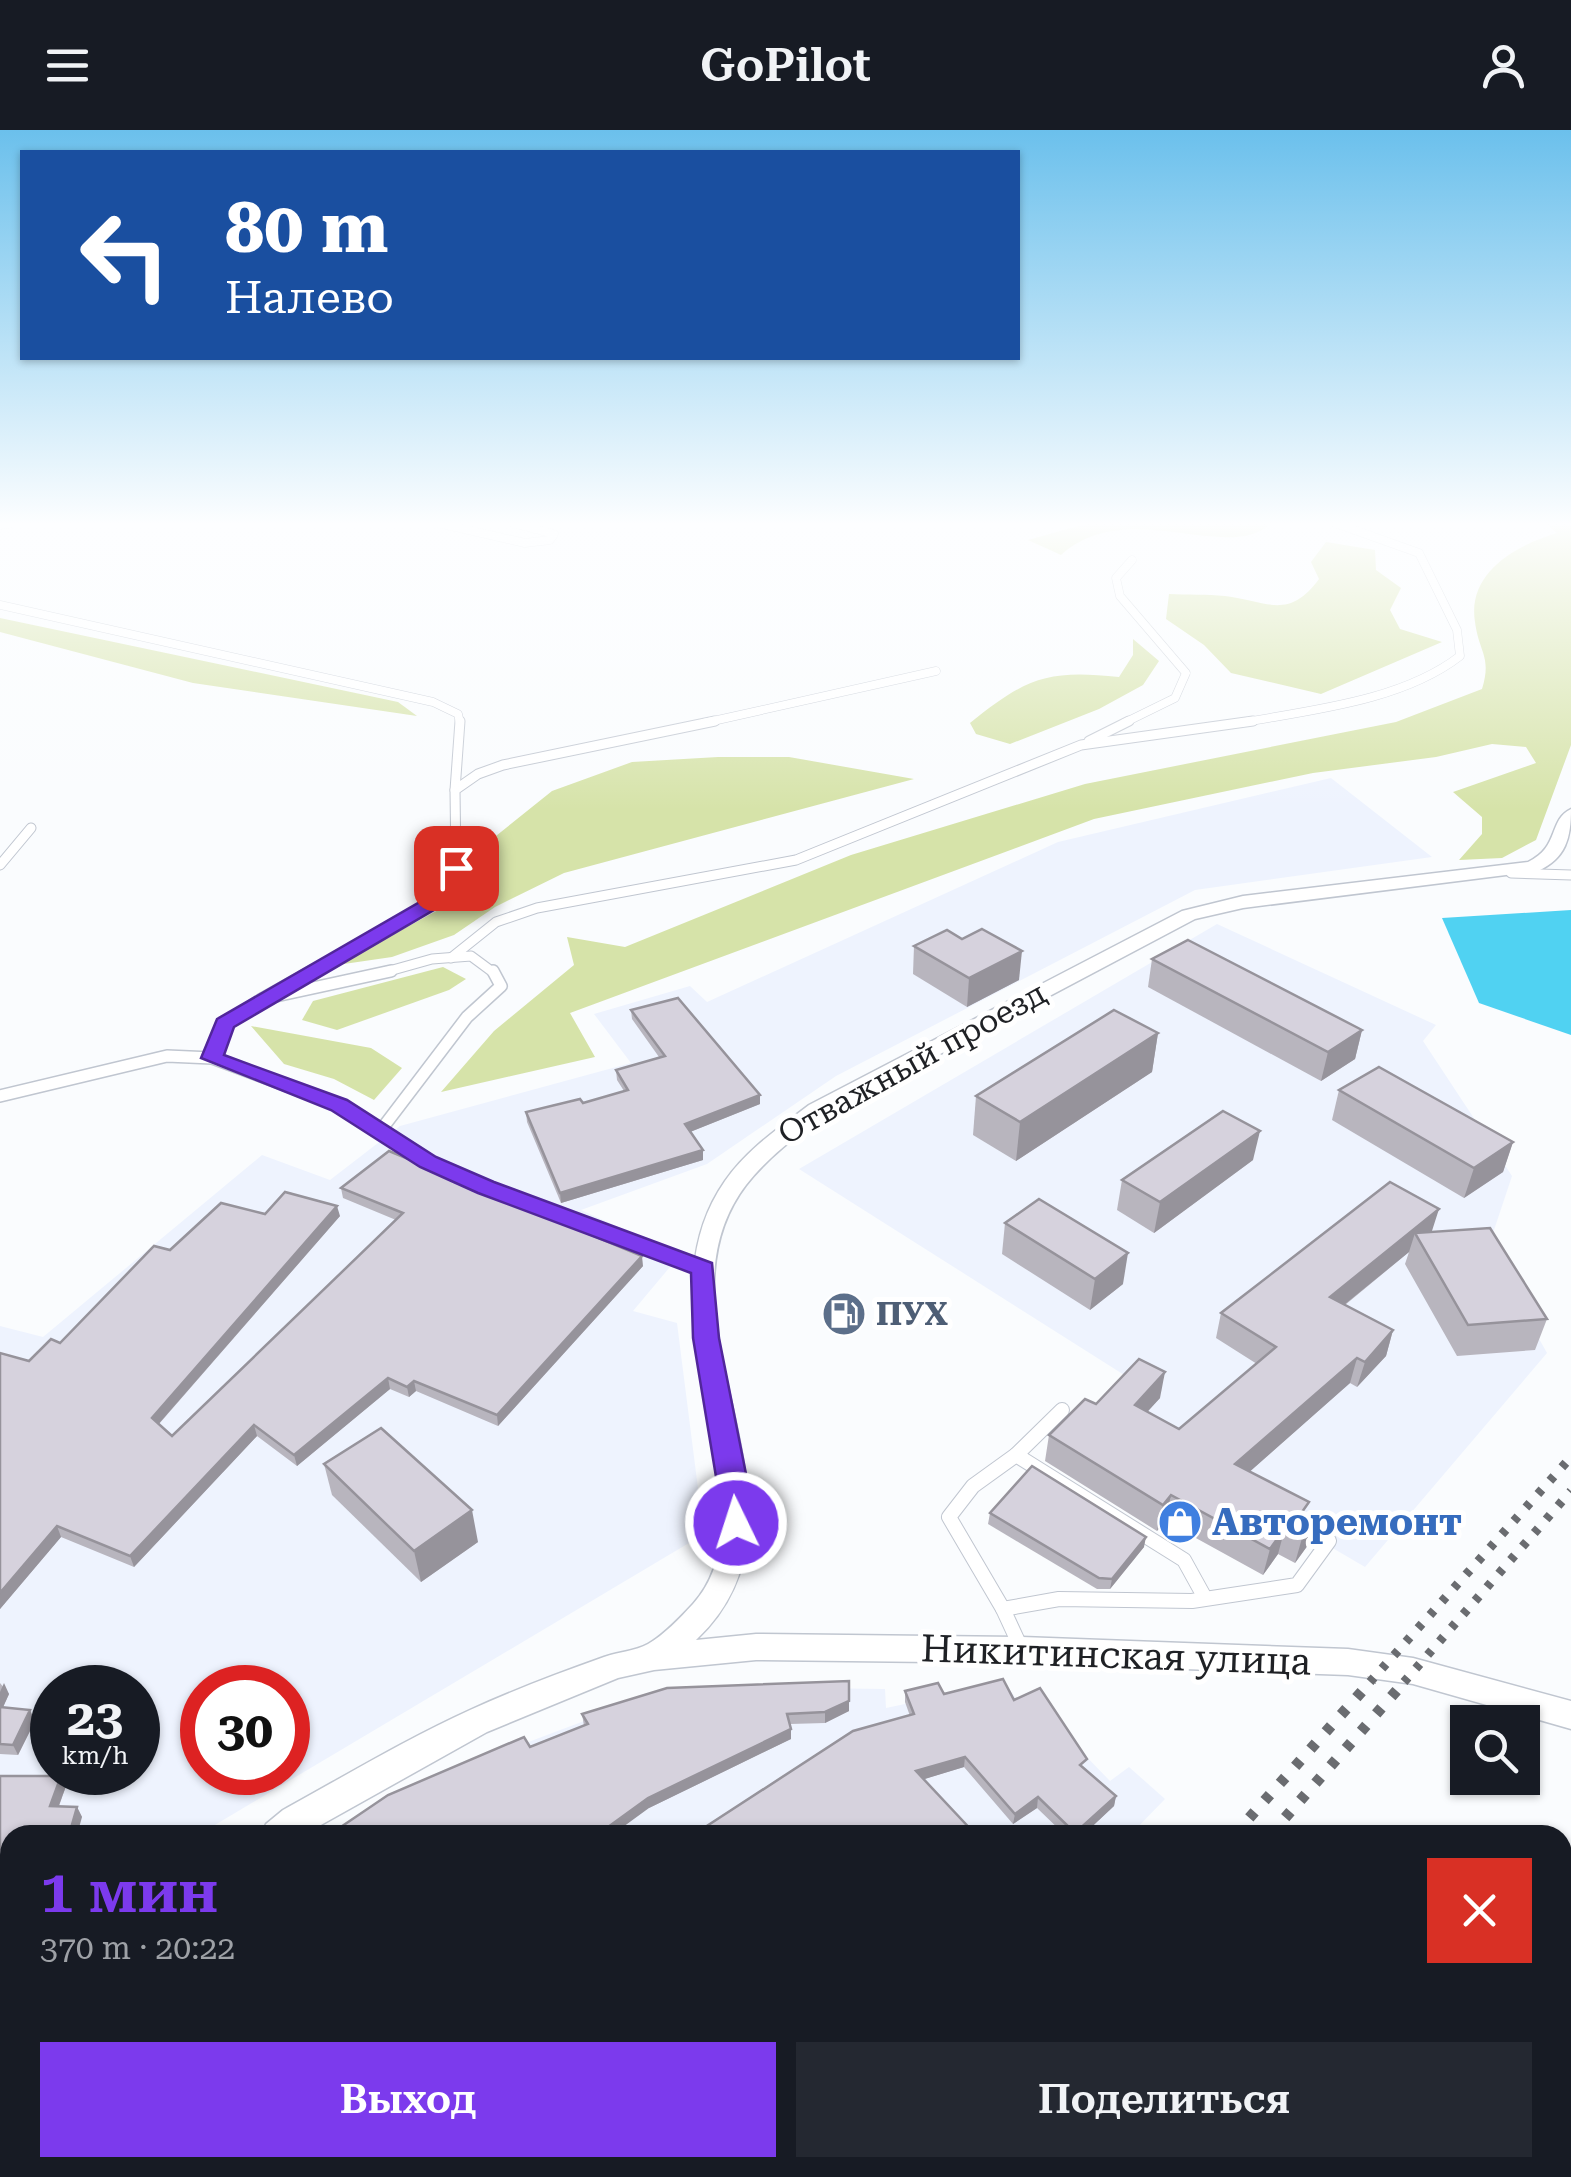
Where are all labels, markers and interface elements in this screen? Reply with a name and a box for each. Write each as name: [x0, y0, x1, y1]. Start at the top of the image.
icon: menu: [40, 38, 95, 93]
icon: person: [1476, 38, 1531, 93]
text: GoPilot: [700, 39, 871, 92]
text: 80 m: [225, 187, 389, 269]
icon: left: [60, 190, 190, 320]
text: Налево: [225, 271, 394, 324]
pin: [414, 826, 499, 911]
icon: arrive: [429, 841, 484, 896]
street label: Отважный проезд: [771, 974, 1053, 1152]
fuel station icon: ПУХ: [821, 1291, 867, 1337]
place label: ПУХ: [876, 1295, 948, 1333]
position arrow: [684, 1471, 788, 1575]
shop icon: Авторемонт: [1157, 1499, 1203, 1545]
place label: Авторемонт: [1212, 1500, 1462, 1544]
street label: Никитинская улица: [920, 1626, 1312, 1684]
speed limit sign: 30: [180, 1665, 310, 1795]
text: 23: [67, 1689, 123, 1747]
map controls: [1450, 1705, 1540, 1795]
button: search: [1450, 1705, 1540, 1795]
text: km/h: [62, 1741, 128, 1770]
text: 1 мин: [40, 1856, 218, 1927]
button: close: [1427, 1858, 1532, 1963]
text: 370 m · 20:22: [40, 1929, 235, 1967]
button: Выход: [40, 2042, 776, 2157]
button: Поделиться: [796, 2042, 1532, 2157]

